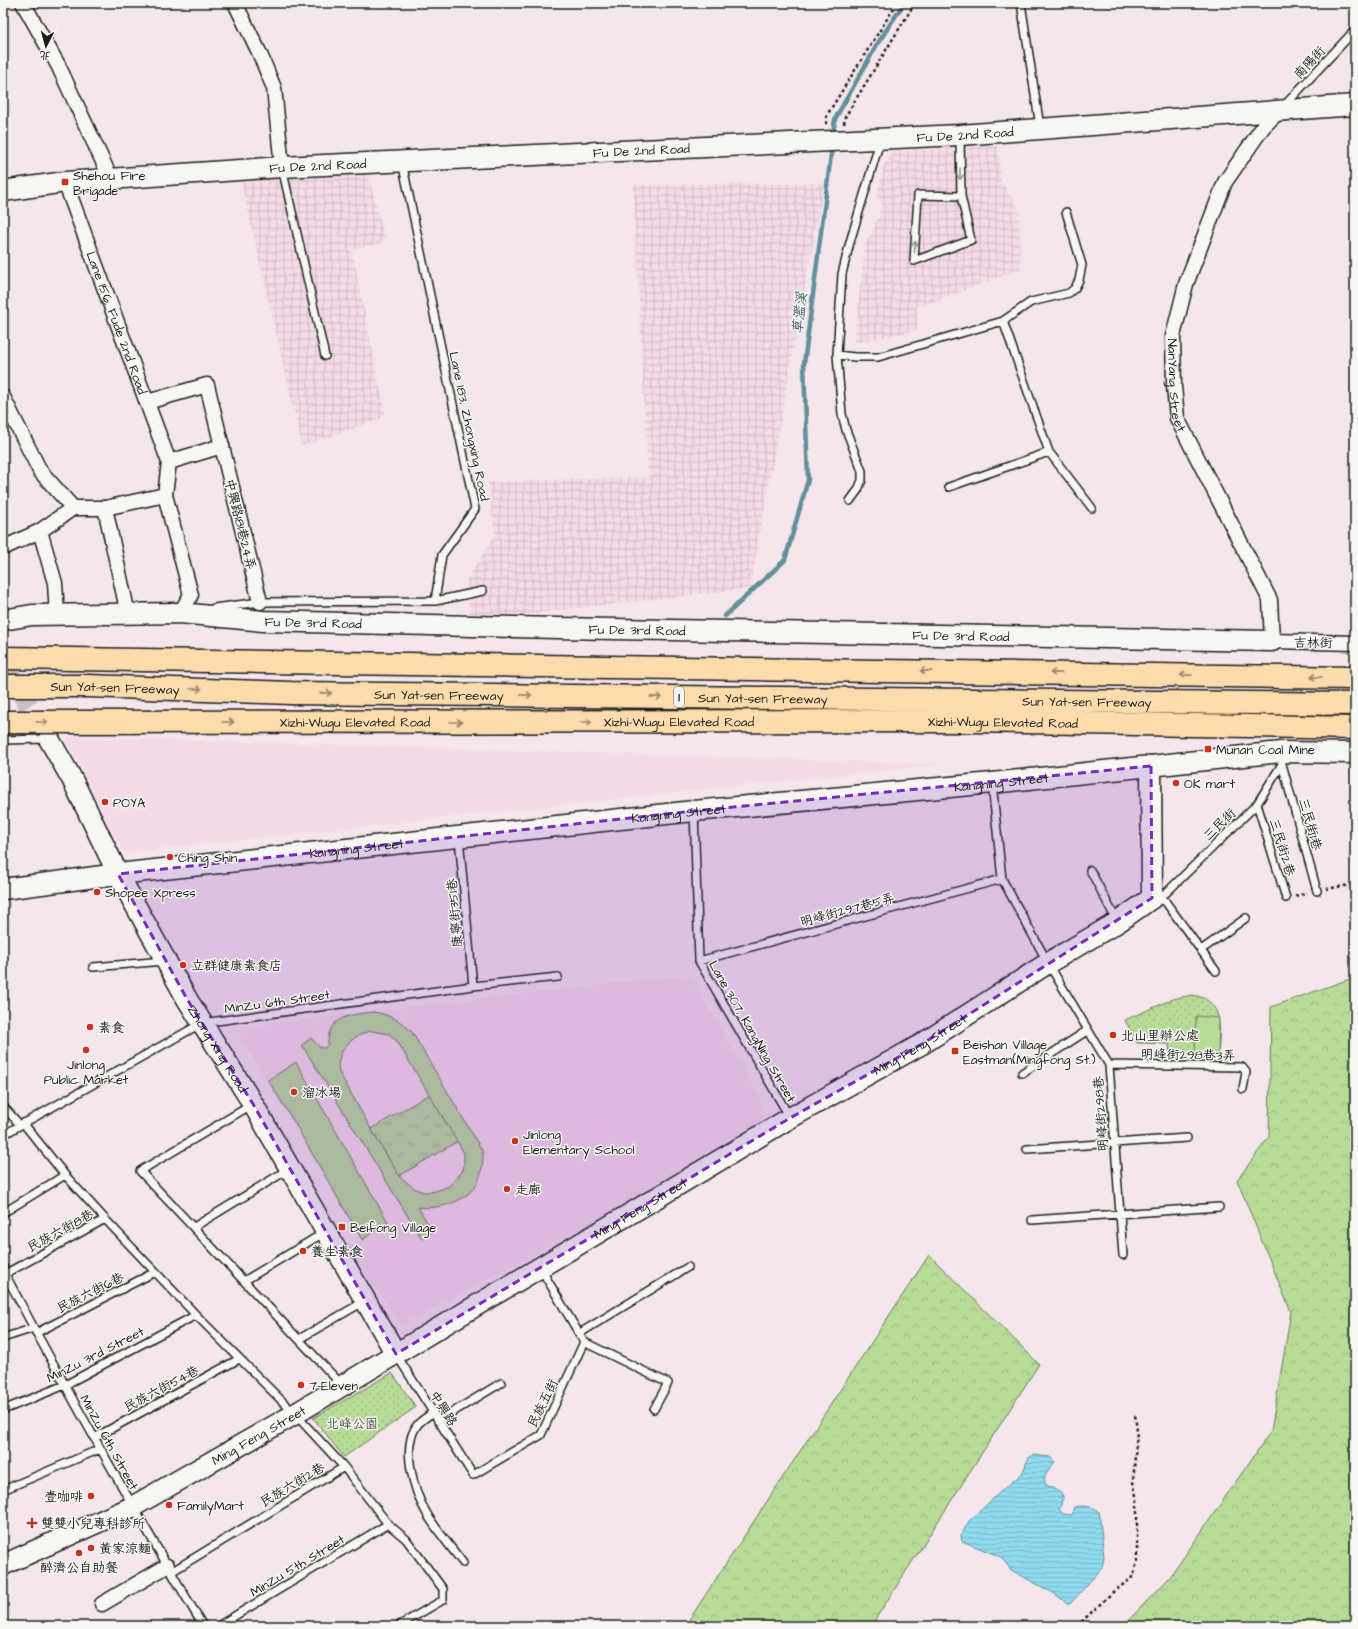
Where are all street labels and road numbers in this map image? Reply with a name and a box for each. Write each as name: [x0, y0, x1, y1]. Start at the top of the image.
street label: 南陽街: [1290, 42, 1330, 83]
street label: Fu De 2nd Road: [916, 123, 1015, 147]
street label: Fu De 2nd Road: [592, 140, 691, 162]
street label: Fu De 2nd Road: [269, 155, 367, 178]
street label: Lane 156, Fude 2nd Road: [82, 249, 151, 397]
street label: NanYang Street: [1163, 338, 1191, 436]
street label: Lane 183, Zhongxing Road: [443, 350, 494, 503]
street label: 中興路181巷24弄: [220, 477, 260, 572]
street label: Fu De 3rd Road: [264, 613, 362, 633]
street label: Fu De 3rd Road: [588, 621, 686, 640]
street label: Fu De 3rd Road: [912, 626, 1010, 646]
street label: 吉林街: [1293, 634, 1333, 652]
street label: Sun Yat-sen Freeway: [50, 678, 180, 700]
street label: Sun Yat-sen Freeway: [374, 686, 504, 706]
road number: 1: [674, 687, 684, 707]
street label: Sun Yat-sen Freeway: [698, 689, 828, 710]
street label: Sun Yat-sen Freeway: [1022, 693, 1152, 713]
street label: Xizhi-Wugu Elevated Road: [604, 713, 754, 732]
street label: Xizhi-Wugu Elevated Road: [928, 713, 1079, 733]
street label: Xizhi-Wugu Elevated Road: [280, 714, 430, 733]
street label: Kangning Street: [953, 769, 1050, 797]
street label: 三民街1巷: [1294, 796, 1326, 853]
street label: Kangning Street: [631, 800, 728, 828]
street label: 三民街: [1199, 805, 1240, 845]
street label: 三民街2巷: [1265, 816, 1299, 878]
street label: Kangning Street: [309, 835, 406, 863]
street label: 康寧街351巷: [443, 878, 467, 948]
street label: 明峰街297巷5弄: [798, 889, 896, 931]
street label: Lane 307, KangNing Street: [703, 957, 801, 1107]
street label: MinZu 6th Street: [223, 986, 332, 1018]
street label: Zhong Xing Road: [183, 1002, 252, 1097]
street label: Ming Feng Street: [870, 1009, 971, 1080]
street label: 明峰街298巷3弄: [1140, 1045, 1236, 1065]
street label: 明峰街298巷: [1089, 1076, 1113, 1152]
street label: Ming Feng Street: [590, 1173, 691, 1243]
street label: 民族六街8巷: [24, 1205, 97, 1257]
street label: 民族六街6巷: [54, 1268, 127, 1318]
street label: MinZu 3rd Street: [44, 1322, 148, 1387]
street label: 民族六街54巷: [121, 1361, 202, 1416]
street label: 民族五街: [523, 1376, 562, 1431]
street label: 中興路: [425, 1387, 461, 1430]
street label: MinZu 6th Street: [75, 1392, 143, 1494]
street label: Ming Feng Street: [209, 1401, 310, 1470]
street label: 民族六街2巷: [257, 1458, 328, 1511]
street label: MinZu 5th Street: [247, 1530, 349, 1601]

